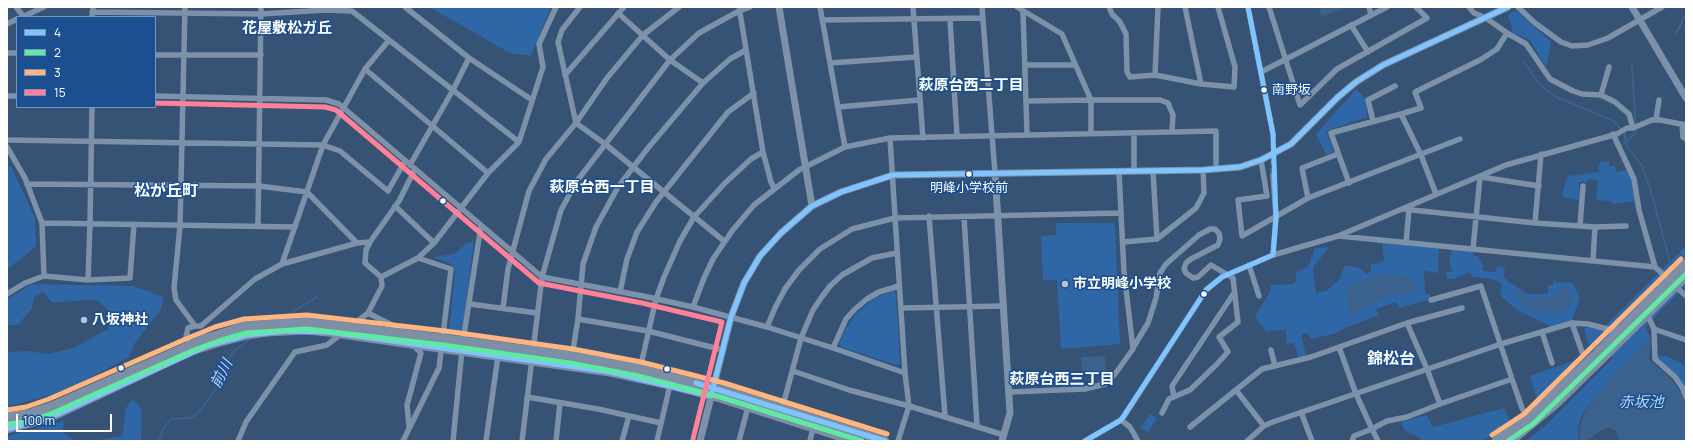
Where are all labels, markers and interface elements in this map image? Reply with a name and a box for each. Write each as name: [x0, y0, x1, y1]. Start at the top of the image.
legend: [16, 16, 156, 108]
district label: 花屋敷松ガ丘: [242, 20, 332, 38]
text: 4: [54, 24, 61, 41]
text: 2: [54, 44, 61, 61]
text: 3: [54, 64, 61, 81]
district label: 萩原台西二丁目: [919, 77, 1023, 95]
place label: 南野坂: [1272, 82, 1311, 98]
text: 15: [54, 84, 66, 101]
marker: 南野坂: [1259, 85, 1269, 95]
marker: 明峰小学校前: [964, 169, 974, 179]
district label: 萩原台西一丁目: [550, 179, 654, 197]
place label: 明峰小学校前: [930, 180, 1008, 196]
district label: 松が丘町: [134, 182, 198, 202]
unlabelled marker: [438, 196, 448, 206]
place label: 市立明峰小学校: [1073, 276, 1171, 292]
marker: 市立明峰小学校: [1060, 279, 1070, 289]
unlabelled marker: [1199, 289, 1209, 299]
place label: 八坂神社: [92, 312, 148, 328]
marker: 八坂神社: [79, 315, 89, 325]
district label: 錦松台: [1367, 350, 1415, 370]
water label: 前川: [207, 357, 237, 391]
unlabelled marker: [116, 363, 126, 373]
unlabelled marker: [662, 364, 672, 374]
district label: 萩原台西三丁目: [1010, 371, 1114, 389]
water label: 赤坂池: [1619, 394, 1663, 412]
scale bar: [18, 406, 114, 432]
text: 100 m: [23, 412, 55, 429]

